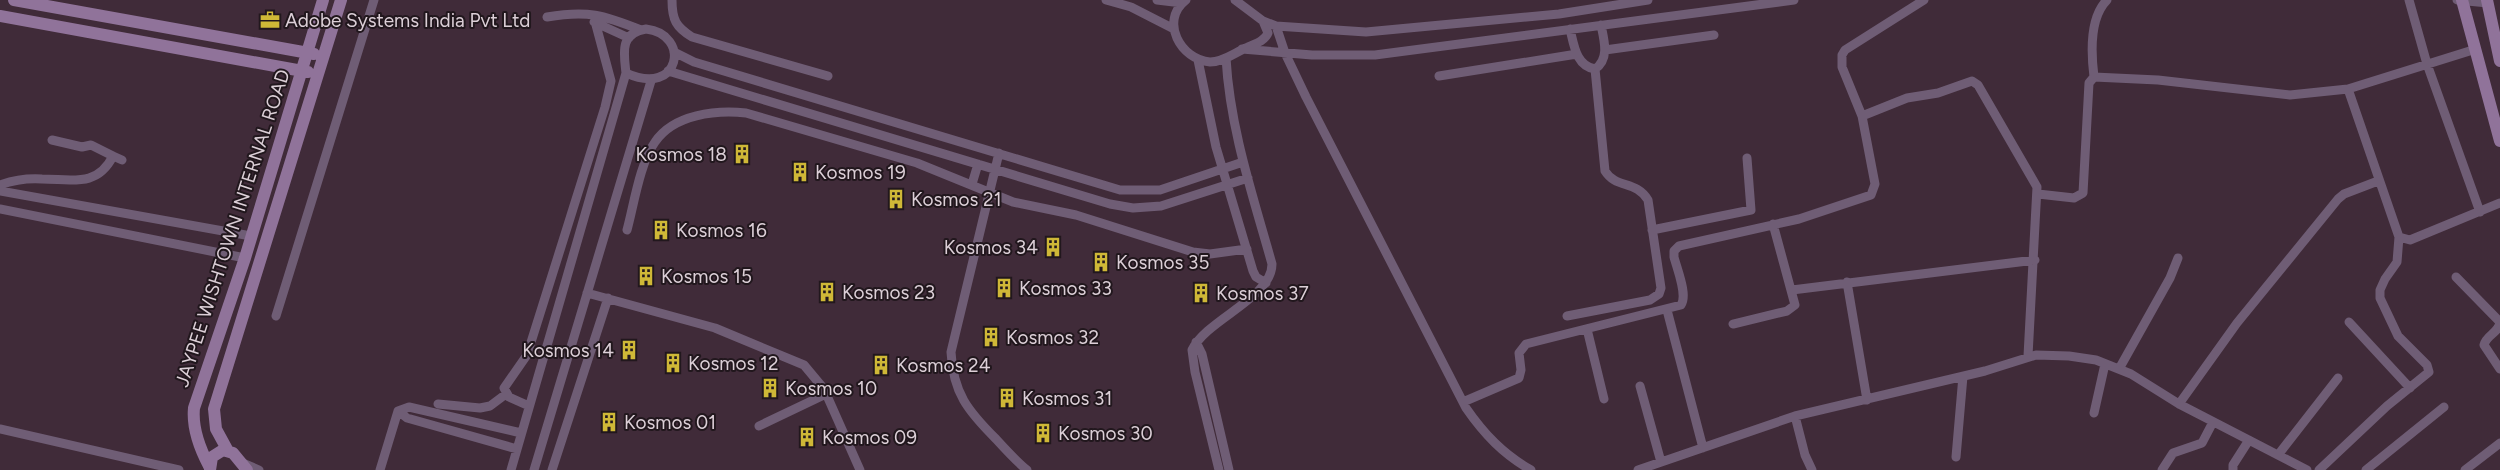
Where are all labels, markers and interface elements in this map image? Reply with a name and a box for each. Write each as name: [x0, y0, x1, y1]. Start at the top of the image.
office icon: Adobe Systems India Pvt Ltd: [259, 9, 281, 31]
place label: Adobe Systems India Pvt Ltd: [285, 9, 530, 32]
street label: JAYPEE WISHTOWN INTERNAL ROAD: [170, 67, 295, 390]
place label: Kosmos 18: [635, 143, 727, 166]
building icon: Kosmos 18: [731, 143, 753, 165]
building icon: Kosmos 19: [789, 161, 811, 183]
place label: Kosmos 19: [815, 161, 906, 184]
building icon: Kosmos 21: [885, 188, 907, 210]
place label: Kosmos 21: [911, 188, 1002, 211]
building icon: Kosmos 16: [650, 219, 672, 241]
place label: Kosmos 16: [676, 219, 767, 242]
place label: Kosmos 34: [944, 236, 1038, 259]
building icon: Kosmos 34: [1042, 236, 1064, 258]
building icon: Kosmos 35: [1090, 251, 1112, 273]
place label: Kosmos 35: [1116, 251, 1209, 274]
building icon: Kosmos 15: [635, 265, 657, 287]
place label: Kosmos 15: [661, 265, 752, 288]
building icon: Kosmos 33: [993, 277, 1015, 299]
place label: Kosmos 33: [1019, 277, 1112, 300]
building icon: Kosmos 23: [816, 281, 838, 303]
place label: Kosmos 23: [842, 281, 935, 304]
building icon: Kosmos 37: [1190, 282, 1212, 304]
place label: Kosmos 37: [1216, 282, 1309, 305]
building icon: Kosmos 32: [980, 326, 1002, 348]
place label: Kosmos 32: [1006, 326, 1099, 349]
place label: Kosmos 14: [522, 339, 614, 362]
building icon: Kosmos 14: [618, 339, 640, 361]
building icon: Kosmos 12: [662, 352, 684, 374]
place label: Kosmos 12: [688, 352, 779, 375]
building icon: Kosmos 24: [870, 354, 892, 376]
place label: Kosmos 24: [896, 354, 991, 377]
building icon: Kosmos 10: [759, 377, 781, 399]
place label: Kosmos 10: [785, 377, 877, 400]
building icon: Kosmos 31: [996, 387, 1018, 409]
place label: Kosmos 31: [1022, 387, 1112, 410]
building icon: Kosmos 01: [598, 411, 620, 433]
place label: Kosmos 01: [624, 411, 716, 434]
building icon: Kosmos 30: [1032, 422, 1054, 444]
place label: Kosmos 30: [1058, 422, 1153, 445]
building icon: Kosmos 09: [796, 426, 818, 448]
place label: Kosmos 09: [822, 426, 917, 449]

